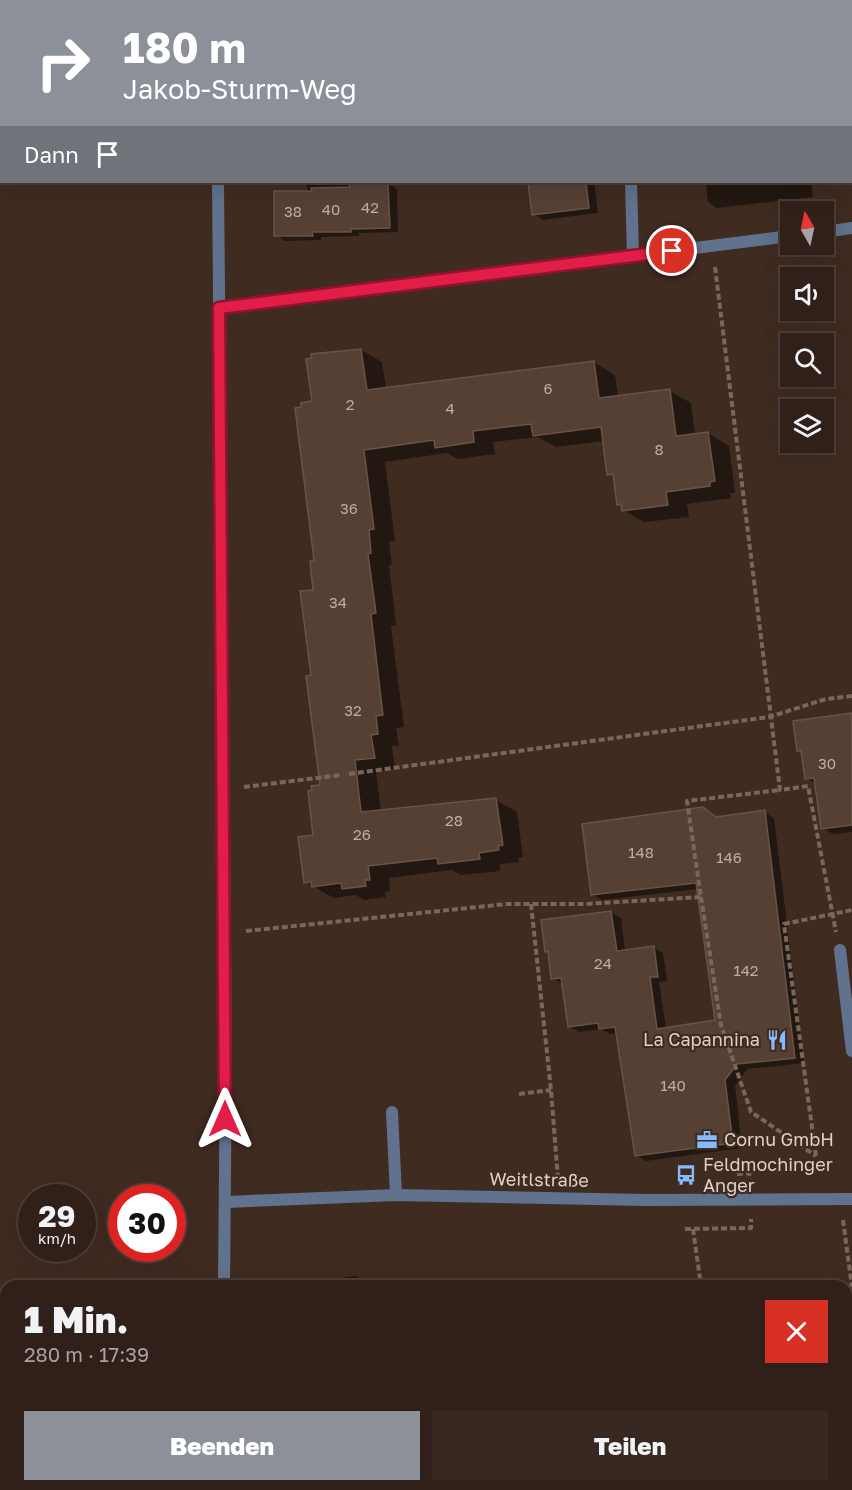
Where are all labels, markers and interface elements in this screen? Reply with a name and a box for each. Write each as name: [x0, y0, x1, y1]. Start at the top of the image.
text: 180 m: [123, 22, 246, 72]
icon: right: [24, 24, 102, 102]
text: Jakob-Sturm-Weg: [123, 73, 357, 105]
icon: arrive: [91, 138, 124, 171]
text: Dann: [24, 141, 79, 168]
house number: 42: [361, 198, 379, 216]
house number: 40: [322, 200, 340, 218]
north arrow: [780, 201, 834, 255]
map controls: [780, 201, 834, 453]
house number: 38: [284, 202, 302, 220]
pin: [646, 225, 697, 276]
icon: arrive: [655, 234, 688, 267]
button: sound: [780, 267, 834, 321]
button: search: [780, 333, 834, 387]
house number: 6: [543, 379, 553, 397]
house number: 2: [346, 395, 354, 413]
house number: 4: [445, 399, 455, 417]
button: layers: [780, 399, 834, 453]
house number: 8: [654, 440, 664, 458]
house number: 36: [340, 499, 358, 517]
house number: 34: [329, 593, 347, 611]
house number: 32: [344, 701, 362, 719]
house number: 30: [818, 754, 836, 772]
house number: 28: [445, 811, 463, 829]
house number: 26: [353, 825, 371, 843]
house number: 148: [628, 843, 654, 861]
house number: 146: [716, 848, 742, 866]
house number: 24: [594, 954, 612, 972]
house number: 142: [733, 961, 759, 979]
place label: La Capannina: [643, 1028, 760, 1050]
restaurant icon: La Capannina: [765, 1028, 789, 1052]
house number: 140: [660, 1076, 686, 1094]
position arrow: [193, 1087, 257, 1151]
office icon: Cornu GmbH: [695, 1128, 719, 1152]
place label: Cornu GmbH: [724, 1128, 834, 1150]
place label: Feldmochinger Anger: [703, 1153, 833, 1196]
bus stop icon: Feldmochinger Anger: [674, 1163, 698, 1187]
street label: Weitlstraße: [489, 1167, 589, 1191]
speed limit sign: 30: [108, 1184, 186, 1262]
text: 29: [38, 1198, 76, 1234]
text: km/h: [38, 1229, 76, 1247]
text: 1 Min.: [24, 1298, 128, 1341]
button: close: [765, 1300, 828, 1363]
text: 280 m · 17:39: [24, 1342, 149, 1366]
button: Beenden: [24, 1411, 420, 1480]
button: Teilen: [432, 1411, 828, 1480]

